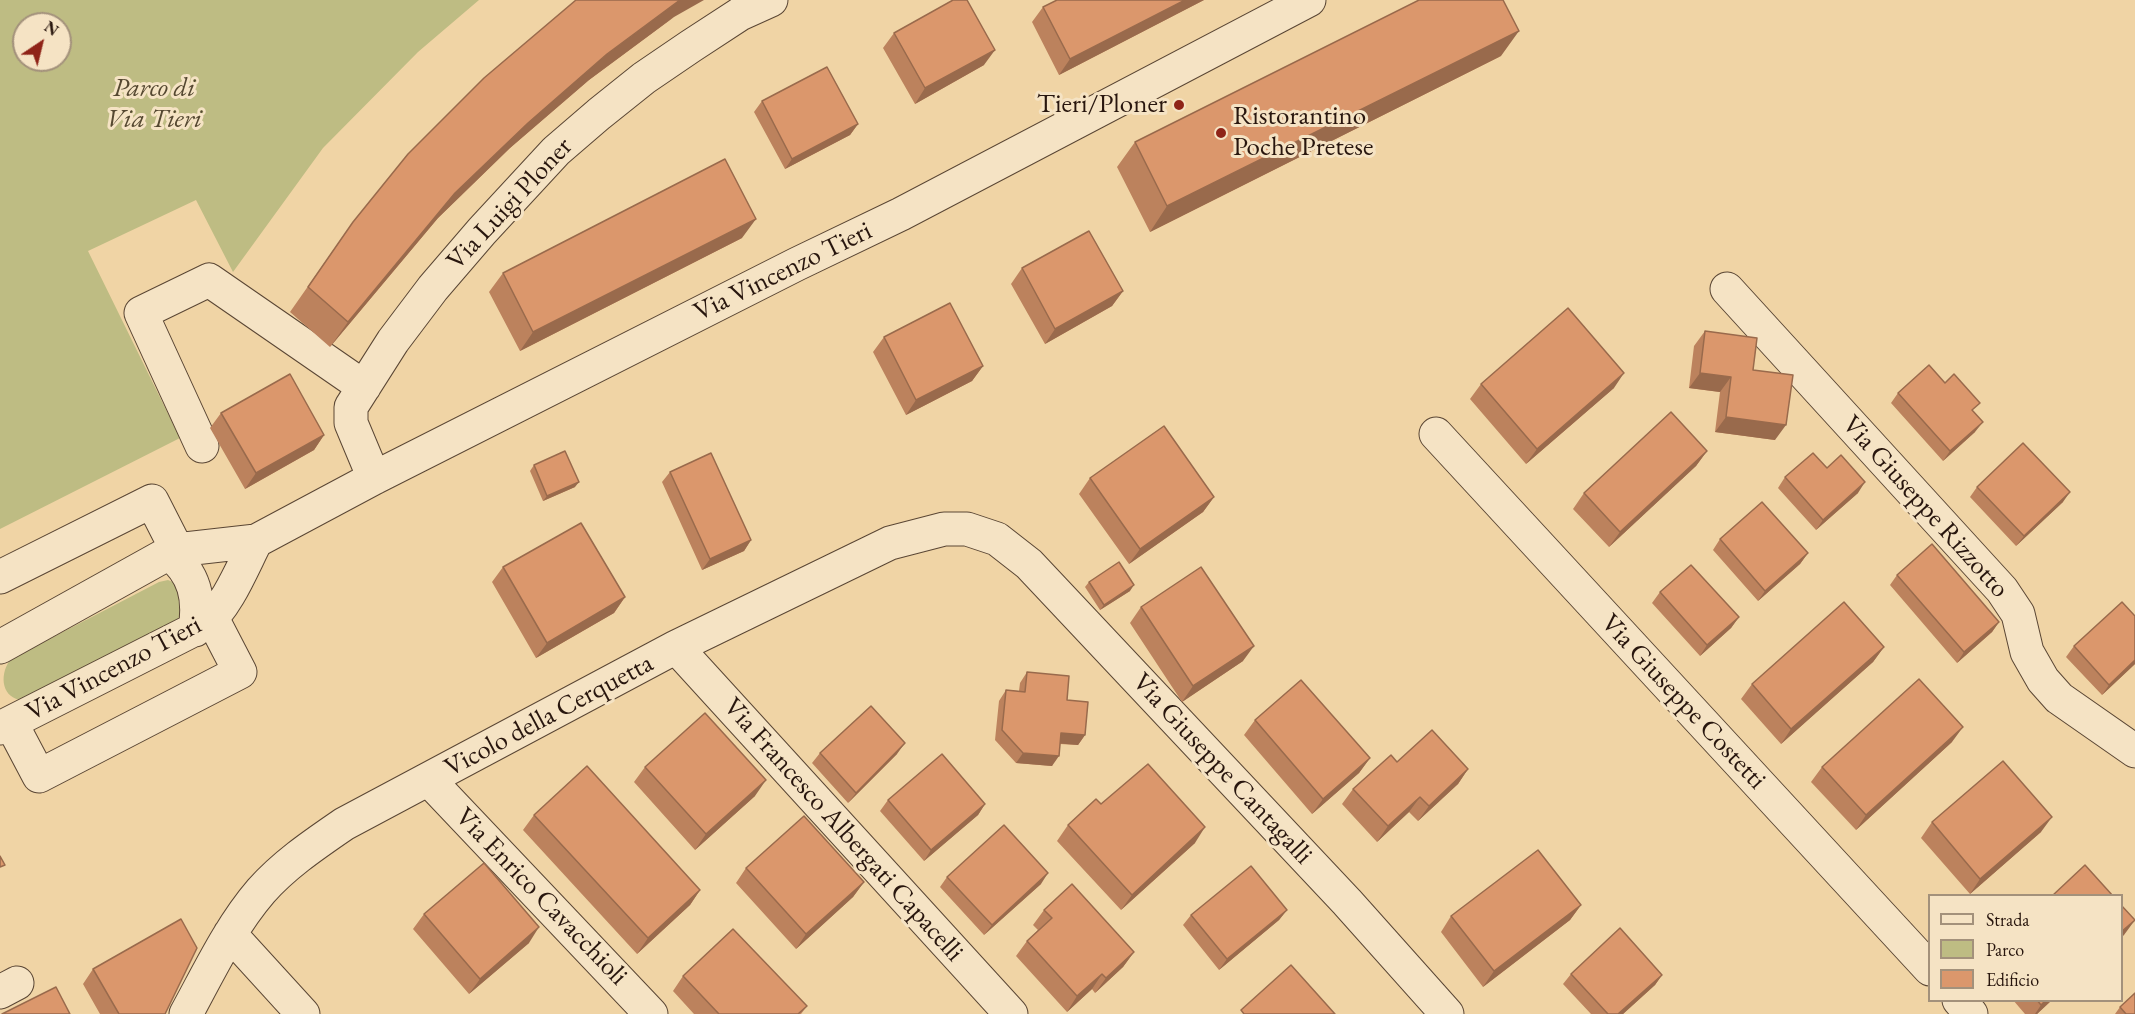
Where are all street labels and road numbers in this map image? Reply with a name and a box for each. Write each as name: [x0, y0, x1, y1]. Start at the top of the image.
street label: Via Luigi Ploner: [440, 131, 580, 277]
street label: Via Vincenzo Tieri: [689, 215, 877, 329]
street label: Via Giuseppe Rizzotto: [1835, 409, 2015, 605]
street label: Via Giuseppe Costetti: [1593, 608, 1773, 796]
street label: Via Vincenzo Tieri: [21, 609, 207, 729]
street label: Vicolo della Cerquetta: [439, 647, 659, 785]
street label: Via Giuseppe Cantagalli: [1125, 667, 1319, 871]
street label: Via Francesco Albergati Capacelli: [716, 692, 970, 968]
street label: Via Enrico Cavacchioli: [448, 801, 634, 993]

